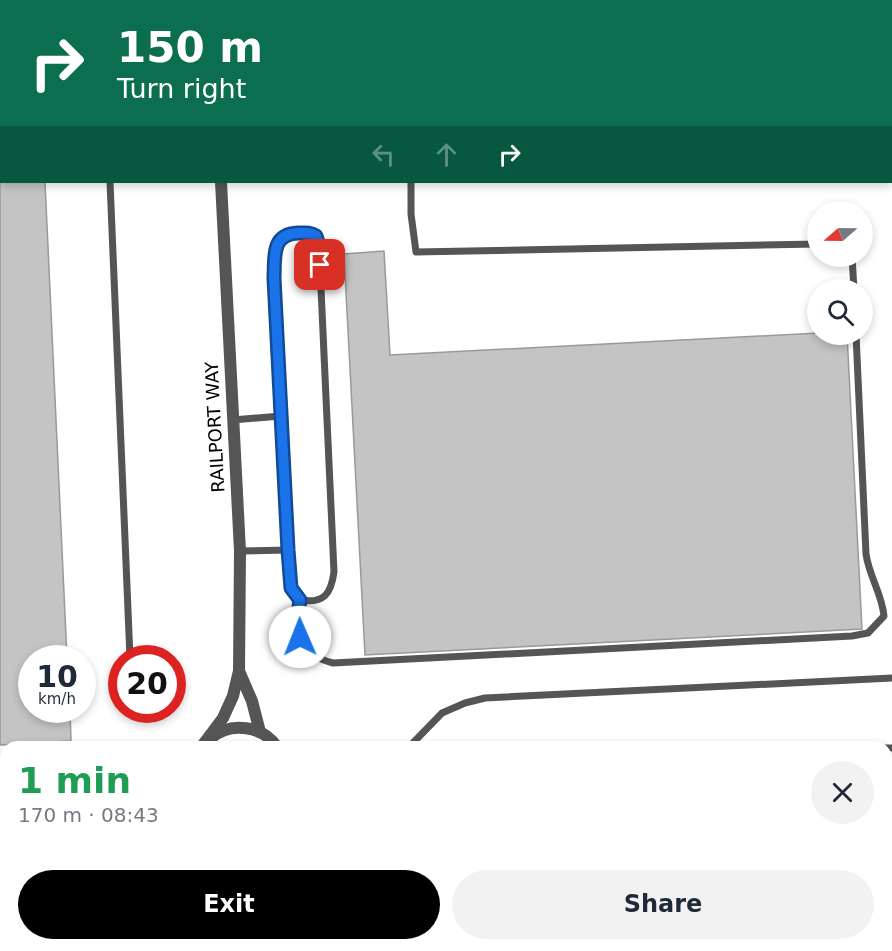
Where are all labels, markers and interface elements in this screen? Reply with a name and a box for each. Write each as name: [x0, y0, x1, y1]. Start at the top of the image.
text: 150 m: [117, 23, 263, 72]
icon: right: [18, 24, 96, 102]
text: Turn right: [117, 73, 246, 104]
icon: left: [367, 138, 400, 171]
icon: ahead: [430, 138, 463, 171]
icon: right: [493, 138, 526, 171]
north arrow: [807, 201, 873, 267]
map controls: [807, 201, 873, 345]
pin: [294, 239, 345, 290]
icon: arrive: [303, 248, 336, 281]
button: search: [807, 279, 873, 345]
street label: RAILPORT WAY: [201, 360, 228, 493]
position arrow: [268, 605, 332, 669]
speed limit sign: 20: [108, 645, 186, 723]
text: 10: [36, 659, 78, 694]
text: km/h: [38, 690, 76, 708]
text: 1 min: [18, 760, 131, 801]
button: close: [811, 761, 874, 824]
text: 170 m · 08:43: [18, 803, 159, 827]
button: Exit: [18, 870, 440, 939]
button: Share: [452, 870, 874, 939]

